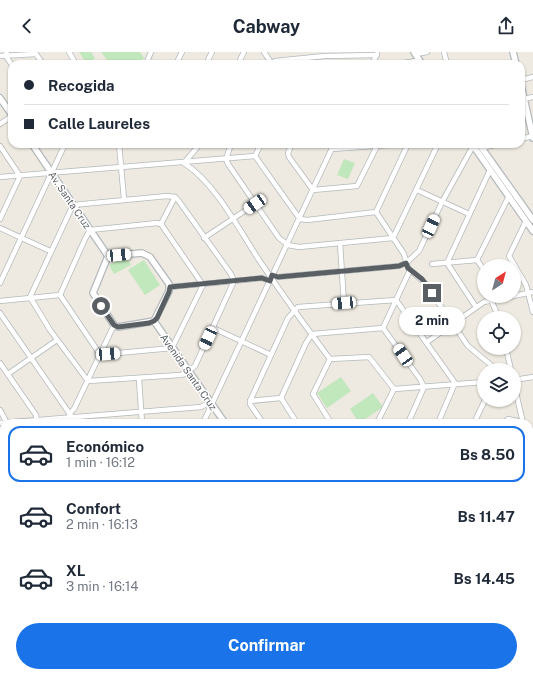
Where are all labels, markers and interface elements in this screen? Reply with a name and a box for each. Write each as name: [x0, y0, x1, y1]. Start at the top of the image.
icon: back: [16, 15, 38, 37]
icon: share: [495, 15, 517, 37]
text: Cabway: [233, 16, 300, 37]
text: Recogida: [48, 77, 115, 94]
text: Calle Laureles: [48, 115, 150, 132]
street label: Av. Santa Cruz: [46, 169, 94, 231]
car: [242, 192, 268, 216]
car: [420, 213, 442, 239]
car: [107, 248, 131, 262]
north arrow: [477, 259, 521, 303]
map controls: [477, 259, 521, 407]
route end: [423, 284, 441, 302]
car: [332, 296, 356, 310]
route start: [92, 297, 110, 315]
callout: 2 min: [399, 307, 465, 335]
button: locate: [477, 311, 521, 355]
text: 2 min: [415, 313, 449, 328]
car: [197, 325, 219, 351]
street label: Avenida Santa Cruz: [158, 332, 220, 413]
car: [391, 342, 415, 368]
car: [96, 347, 120, 361]
button: layers: [477, 363, 521, 407]
icon: car: [18, 436, 54, 472]
text: Económico: [66, 438, 144, 455]
text: Bs 8.50: [460, 446, 515, 463]
text: 1 min · 16:12: [66, 455, 135, 470]
icon: car: [18, 498, 54, 534]
text: Confort: [66, 500, 121, 517]
text: Bs 11.47: [457, 508, 515, 525]
text: 2 min · 16:13: [66, 517, 138, 532]
icon: car: [18, 560, 54, 596]
text: XL: [66, 562, 85, 579]
text: Bs 14.45: [454, 570, 515, 587]
text: 3 min · 16:14: [66, 579, 138, 594]
button: Confirmar: [16, 623, 517, 669]

